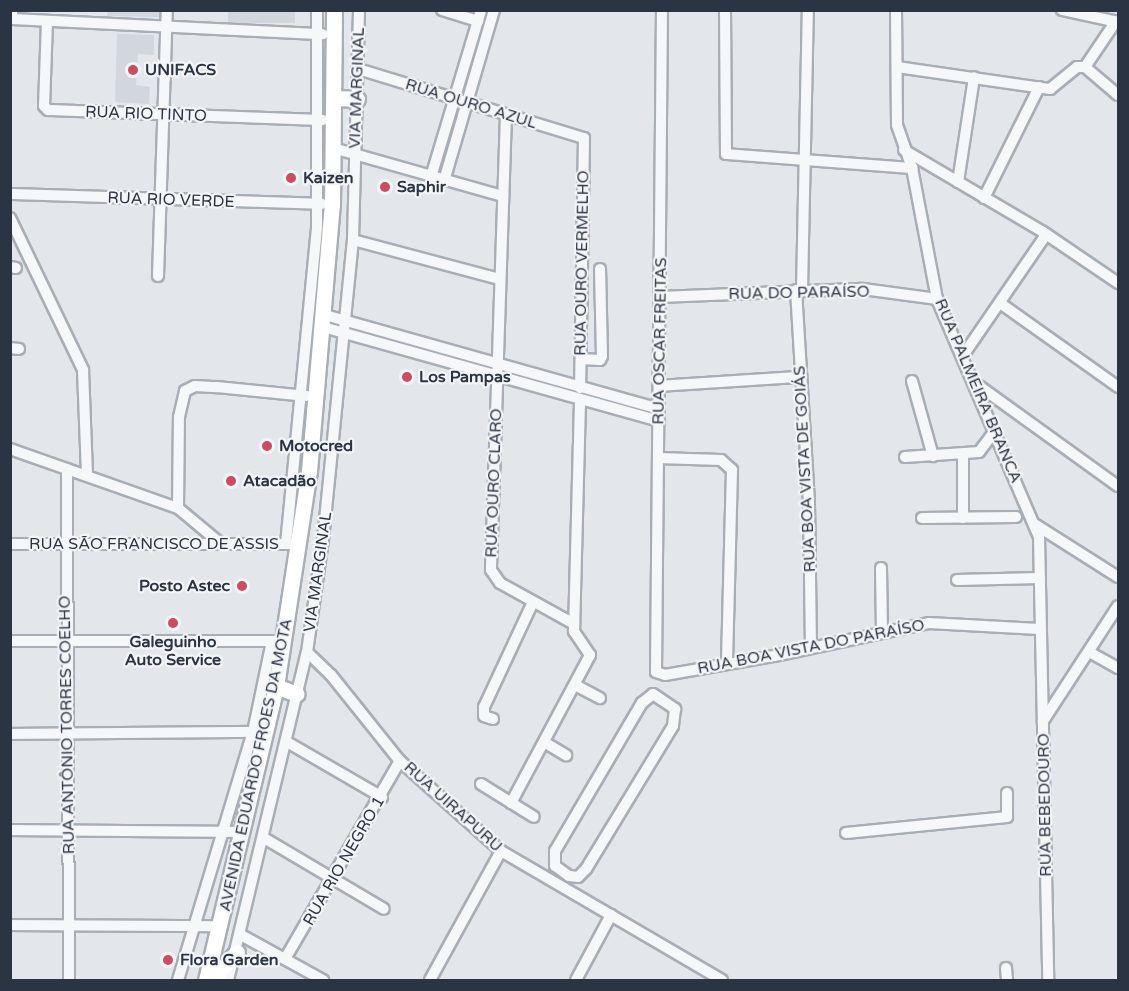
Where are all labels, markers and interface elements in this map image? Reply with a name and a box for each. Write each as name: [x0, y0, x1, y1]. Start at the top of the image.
street label: VIA MARGINAL: [345, 27, 369, 149]
place label: UNIFACS: [145, 60, 216, 80]
marker: UNIFACS: [126, 63, 140, 77]
street label: RUA OURO AZUL: [403, 75, 539, 133]
street label: RUA RIO TINTO: [85, 102, 207, 126]
place label: Kaizen: [303, 168, 353, 188]
street label: RUA OURO VERMELHO: [571, 170, 593, 356]
marker: Kaizen: [284, 171, 298, 185]
place label: Saphir: [397, 177, 446, 197]
marker: Saphir: [378, 180, 392, 194]
street label: RUA RIO VERDE: [107, 188, 235, 212]
street label: RUA OSCAR FREITAS: [649, 257, 671, 425]
street label: RUA DO PARAÍSO: [728, 282, 870, 304]
street label: RUA PALMEIRA BRANCA: [930, 296, 1026, 486]
street label: RUA BOA VISTA DE GOIÁS: [790, 365, 820, 573]
place label: Los Pampas: [419, 367, 511, 387]
marker: Los Pampas: [400, 370, 414, 384]
street label: RUA OURO CLARO: [482, 408, 506, 558]
place label: Motocred: [279, 436, 353, 456]
marker: Motocred: [260, 439, 274, 453]
place label: Atacadão: [243, 471, 316, 491]
marker: Atacadão: [224, 474, 238, 488]
street label: VIA MARGINAL: [300, 511, 336, 633]
street label: RUA SÃO FRANCISCO DE ASSIS: [29, 534, 279, 554]
place label: Posto Astec: [139, 576, 230, 596]
marker: Posto Astec: [235, 579, 249, 593]
street label: RUA ANTÔNIO TORRES COELHO: [55, 596, 79, 854]
marker: Galeguinho Auto Service: [166, 616, 180, 630]
street label: RUA BOA VISTA DO PARAÍSO: [696, 616, 926, 678]
street label: AVENIDA EDUARDO FROES DA MOTA: [216, 617, 296, 913]
place label: Galeguinho Auto Service: [125, 632, 221, 670]
street label: RUA BEBEDOURO: [1034, 733, 1056, 877]
street label: RUA UIRAPURU: [400, 758, 506, 856]
street label: RUA RIO NEGRO 1: [299, 793, 389, 929]
place label: Flora Garden: [180, 950, 278, 970]
marker: Flora Garden: [161, 953, 175, 967]

